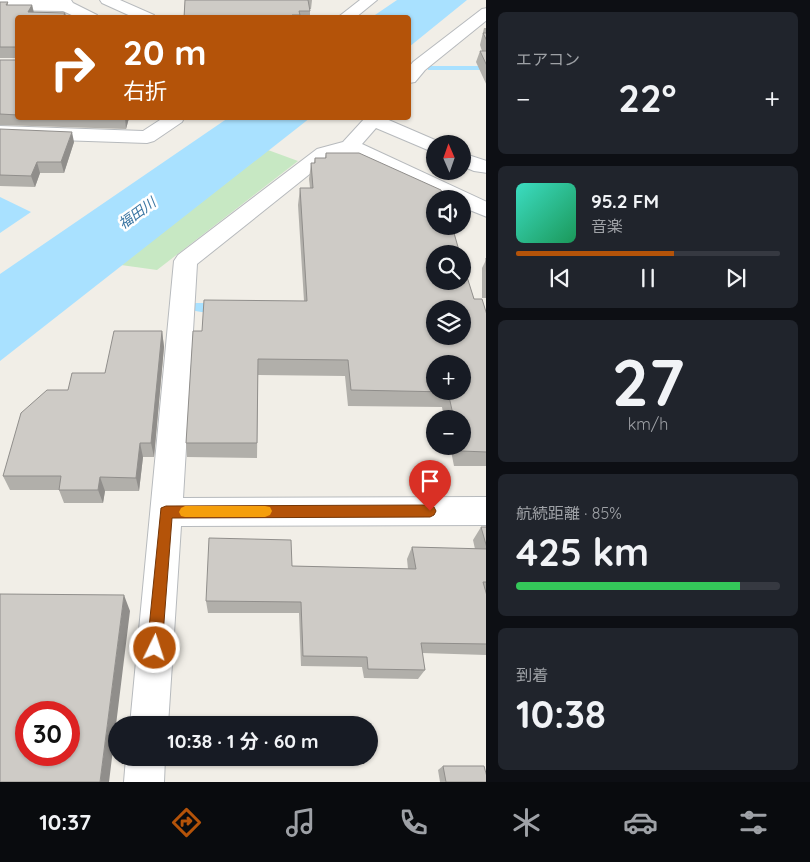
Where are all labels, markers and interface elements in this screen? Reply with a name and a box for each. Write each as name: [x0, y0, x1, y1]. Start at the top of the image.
text: 20 m: [123, 30, 206, 74]
icon: right: [40, 35, 105, 100]
text: エアコン: [516, 49, 580, 69]
text: 22°: [618, 74, 676, 122]
text: 右折: [123, 77, 167, 105]
text: −: [516, 81, 531, 116]
text: +: [764, 81, 780, 116]
north arrow: [426, 135, 471, 180]
map controls: [426, 135, 471, 455]
text: 95.2 FM: [591, 189, 659, 213]
button: sound: [426, 190, 471, 235]
water label: 福田川: [115, 192, 161, 233]
text: 音楽: [591, 216, 623, 236]
button: search: [426, 245, 471, 290]
icon: previous: [546, 264, 574, 292]
icon: pause: [634, 264, 662, 292]
icon: next: [722, 264, 750, 292]
button: layers: [426, 300, 471, 345]
text: 27: [612, 341, 684, 422]
button: +: [426, 355, 471, 400]
button: −: [426, 410, 471, 455]
text: km/h: [628, 414, 668, 434]
pin: [409, 460, 451, 511]
icon: arrive: [416, 467, 444, 495]
text: 航続距離 · 85%: [516, 503, 622, 523]
text: 425 km: [516, 528, 649, 576]
position arrow: [128, 621, 180, 673]
text: 到着: [516, 665, 548, 685]
text: 10:38: [516, 690, 606, 738]
speed limit sign: 30: [15, 701, 80, 766]
text: 10:38 · 1 分 · 60 m: [167, 729, 319, 753]
icon: directions: [169, 805, 204, 840]
icon: music: [283, 805, 318, 840]
icon: phone: [396, 805, 431, 840]
icon: climate: [509, 805, 544, 840]
icon: car: [623, 805, 658, 840]
icon: filters: [736, 805, 771, 840]
text: 10:37: [39, 808, 91, 836]

